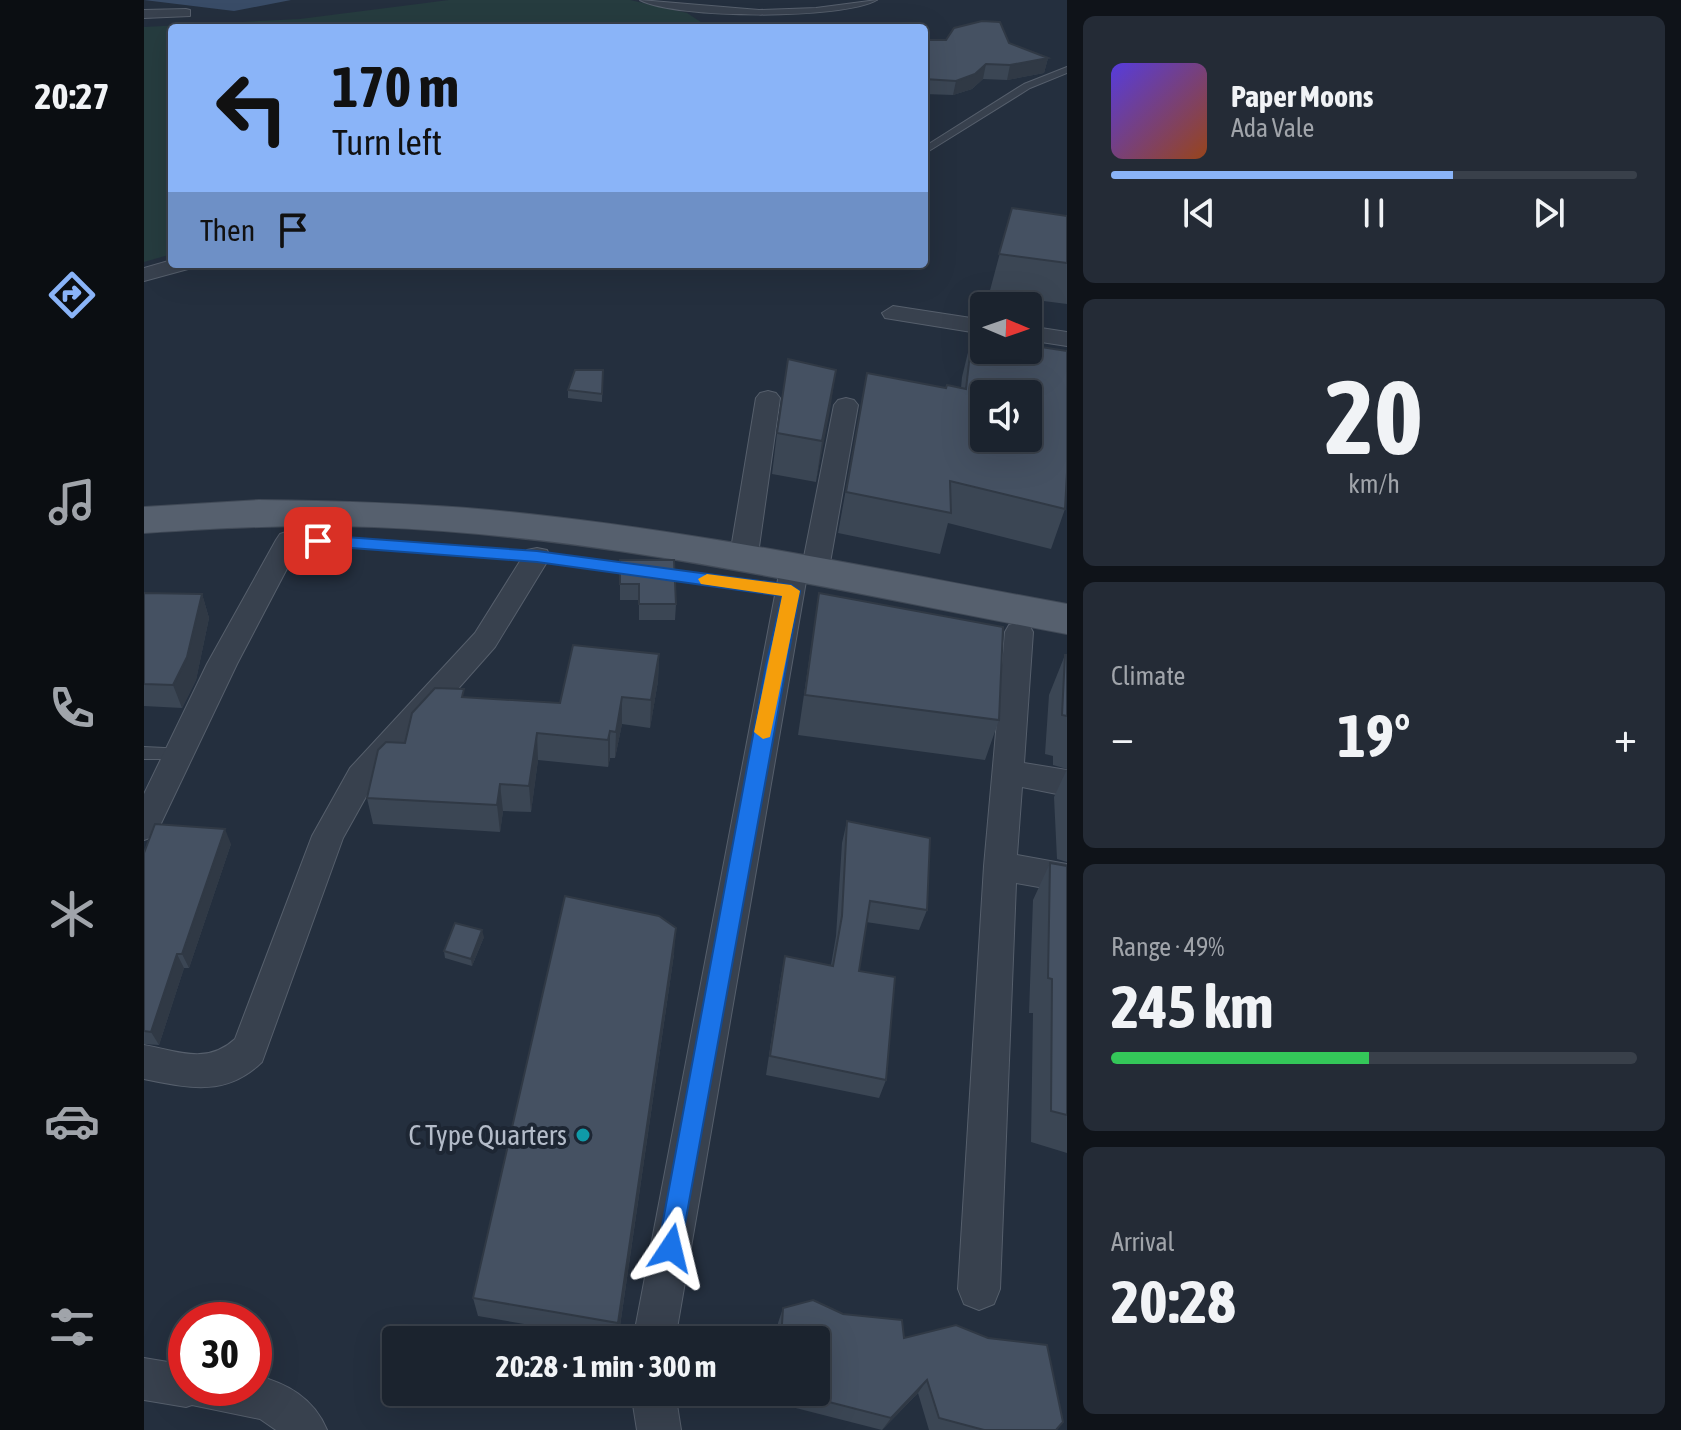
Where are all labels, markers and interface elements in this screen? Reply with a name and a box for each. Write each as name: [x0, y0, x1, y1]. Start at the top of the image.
text: 170 m: [332, 55, 459, 119]
icon: left: [200, 56, 304, 160]
text: 20:27: [35, 75, 109, 117]
text: Paper Moons: [1231, 79, 1373, 113]
text: Ada Vale: [1231, 113, 1314, 143]
text: Turn left: [332, 121, 442, 163]
icon: previous: [1177, 191, 1221, 235]
icon: pause: [1352, 191, 1396, 235]
icon: next: [1527, 191, 1571, 235]
icon: arrive: [271, 208, 315, 252]
text: Then: [200, 213, 255, 247]
icon: directions: [44, 267, 100, 323]
north arrow: [970, 292, 1042, 364]
map controls: [970, 292, 1042, 452]
text: 20: [1325, 357, 1423, 476]
button: sound: [970, 380, 1042, 452]
text: km/h: [1348, 469, 1400, 499]
icon: music: [44, 474, 100, 530]
pin: [284, 507, 352, 575]
icon: arrive: [296, 519, 340, 563]
text: Climate: [1111, 661, 1185, 691]
icon: phone: [44, 680, 100, 736]
text: 19°: [1338, 701, 1410, 770]
text: −: [1111, 711, 1134, 761]
text: +: [1614, 711, 1637, 761]
icon: climate: [44, 886, 100, 942]
text: Range · 49%: [1111, 932, 1224, 962]
text: 245 km: [1111, 972, 1273, 1041]
icon: car: [44, 1093, 100, 1149]
place label: C Type Quarters: [409, 1119, 567, 1151]
marker: C Type Quarters: [574, 1126, 592, 1144]
position arrow: [629, 1206, 713, 1290]
text: Arrival: [1111, 1227, 1175, 1257]
text: 20:28: [1111, 1267, 1236, 1336]
icon: filters: [44, 1299, 100, 1355]
speed limit sign: 30: [168, 1302, 272, 1406]
text: 20:28 · 1 min · 300 m: [496, 1349, 716, 1383]

